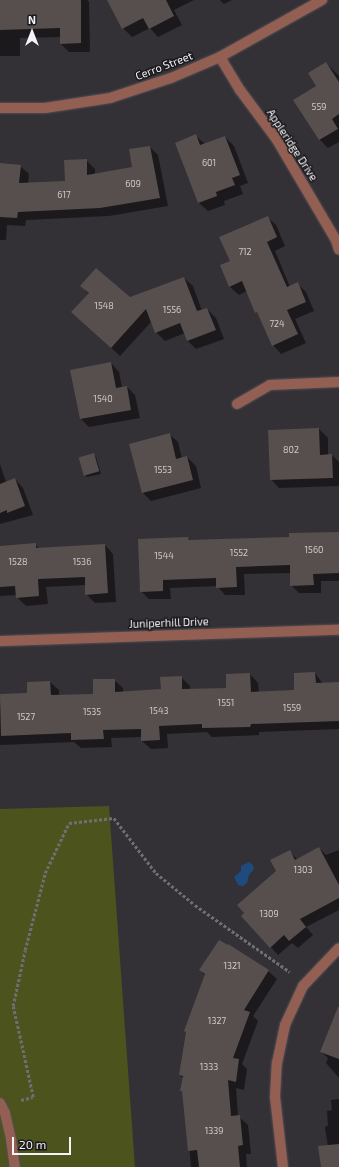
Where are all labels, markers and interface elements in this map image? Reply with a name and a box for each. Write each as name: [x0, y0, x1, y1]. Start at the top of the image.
north arrow: [12, 12, 52, 52]
text: N: [28, 13, 36, 26]
street label: Cerro Street: [134, 49, 194, 83]
house number: 559: [312, 102, 326, 112]
street label: Appleridge Drive: [264, 107, 320, 183]
house number: 601: [202, 158, 216, 168]
house number: 609: [125, 179, 141, 189]
house number: 617: [57, 190, 71, 200]
house number: 712: [238, 247, 252, 257]
house number: 1548: [94, 301, 114, 311]
house number: 1556: [163, 305, 181, 315]
house number: 724: [269, 319, 285, 329]
house number: 1540: [93, 394, 113, 404]
house number: 802: [283, 445, 299, 455]
house number: 1553: [154, 465, 172, 475]
house number: 1560: [305, 545, 323, 555]
house number: 1552: [230, 548, 248, 558]
house number: 1544: [154, 551, 174, 561]
house number: 1528: [9, 557, 27, 567]
house number: 1536: [73, 557, 91, 567]
street label: Juniperhill Drive: [129, 615, 209, 631]
house number: 1551: [218, 698, 234, 708]
house number: 1559: [283, 703, 301, 713]
house number: 1543: [150, 706, 168, 716]
house number: 1535: [83, 707, 101, 717]
house number: 1527: [17, 712, 35, 722]
house number: 1303: [293, 865, 313, 875]
house number: 1309: [259, 909, 279, 919]
house number: 1321: [223, 961, 241, 971]
house number: 1327: [208, 1016, 226, 1026]
house number: 1333: [200, 1062, 218, 1072]
house number: 1339: [205, 1126, 223, 1136]
scale bar: [14, 1129, 73, 1155]
text: 20 m: [19, 1137, 46, 1151]

